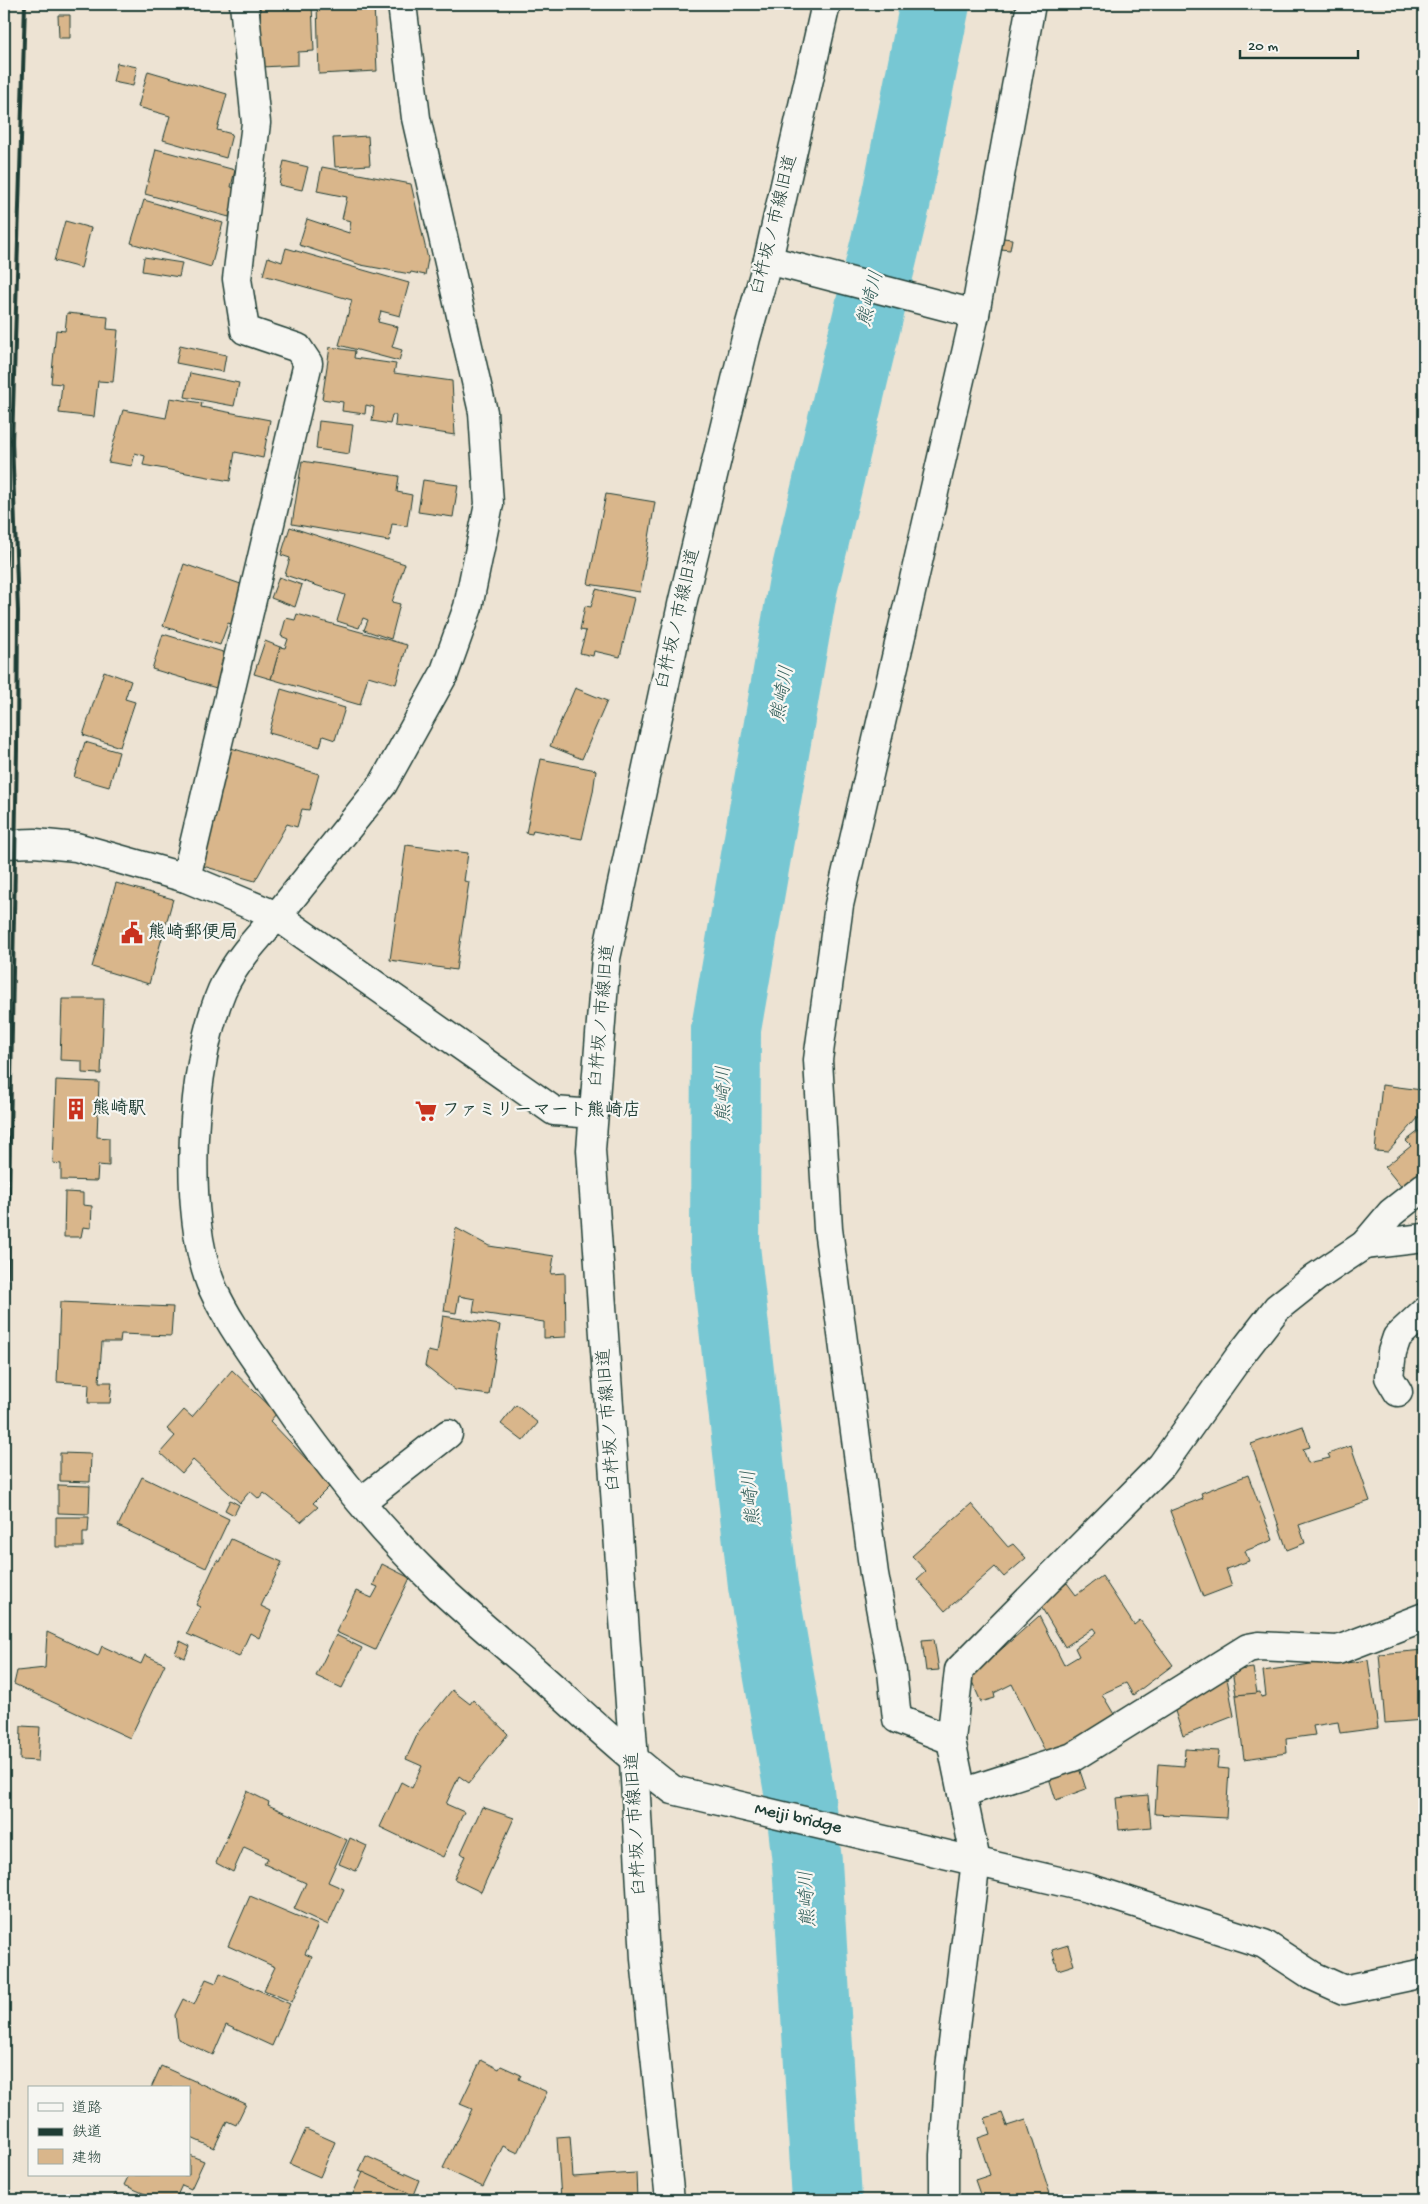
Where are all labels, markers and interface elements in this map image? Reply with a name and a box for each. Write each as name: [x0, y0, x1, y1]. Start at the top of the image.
scale bar: [1240, 28, 1358, 60]
text: 20 m: [1248, 38, 1278, 56]
street label: 臼杵坂ノ市線旧道: [746, 152, 803, 297]
water label: 熊崎川: [853, 268, 890, 329]
street label: 臼杵坂ノ市線旧道: [652, 546, 705, 692]
water label: 熊崎川: [767, 664, 800, 724]
public building icon: 熊崎郵便局: [119, 920, 145, 946]
place label: 熊崎郵便局: [148, 922, 238, 944]
street label: 臼杵坂ノ市線旧道: [585, 943, 620, 1089]
water label: 熊崎川: [713, 1065, 737, 1123]
building icon: 熊崎駅: [63, 1096, 89, 1122]
place label: 熊崎駅: [92, 1098, 146, 1120]
supermarket icon: ファミリーマート熊崎店: [413, 1098, 439, 1124]
place label: ファミリーマート熊崎店: [442, 1100, 641, 1122]
street label: 臼杵坂ノ市線旧道: [594, 1347, 625, 1493]
water label: 熊崎川: [738, 1468, 767, 1528]
street label: 臼杵坂ノ市線旧道: [622, 1752, 651, 1897]
street label: Meiji bridge: [752, 1799, 844, 1839]
water label: 熊崎川: [795, 1870, 822, 1928]
legend: [28, 2086, 190, 2176]
text: 道路: [72, 2100, 102, 2118]
text: 鉄道: [72, 2124, 102, 2142]
text: 建物: [72, 2150, 102, 2168]

